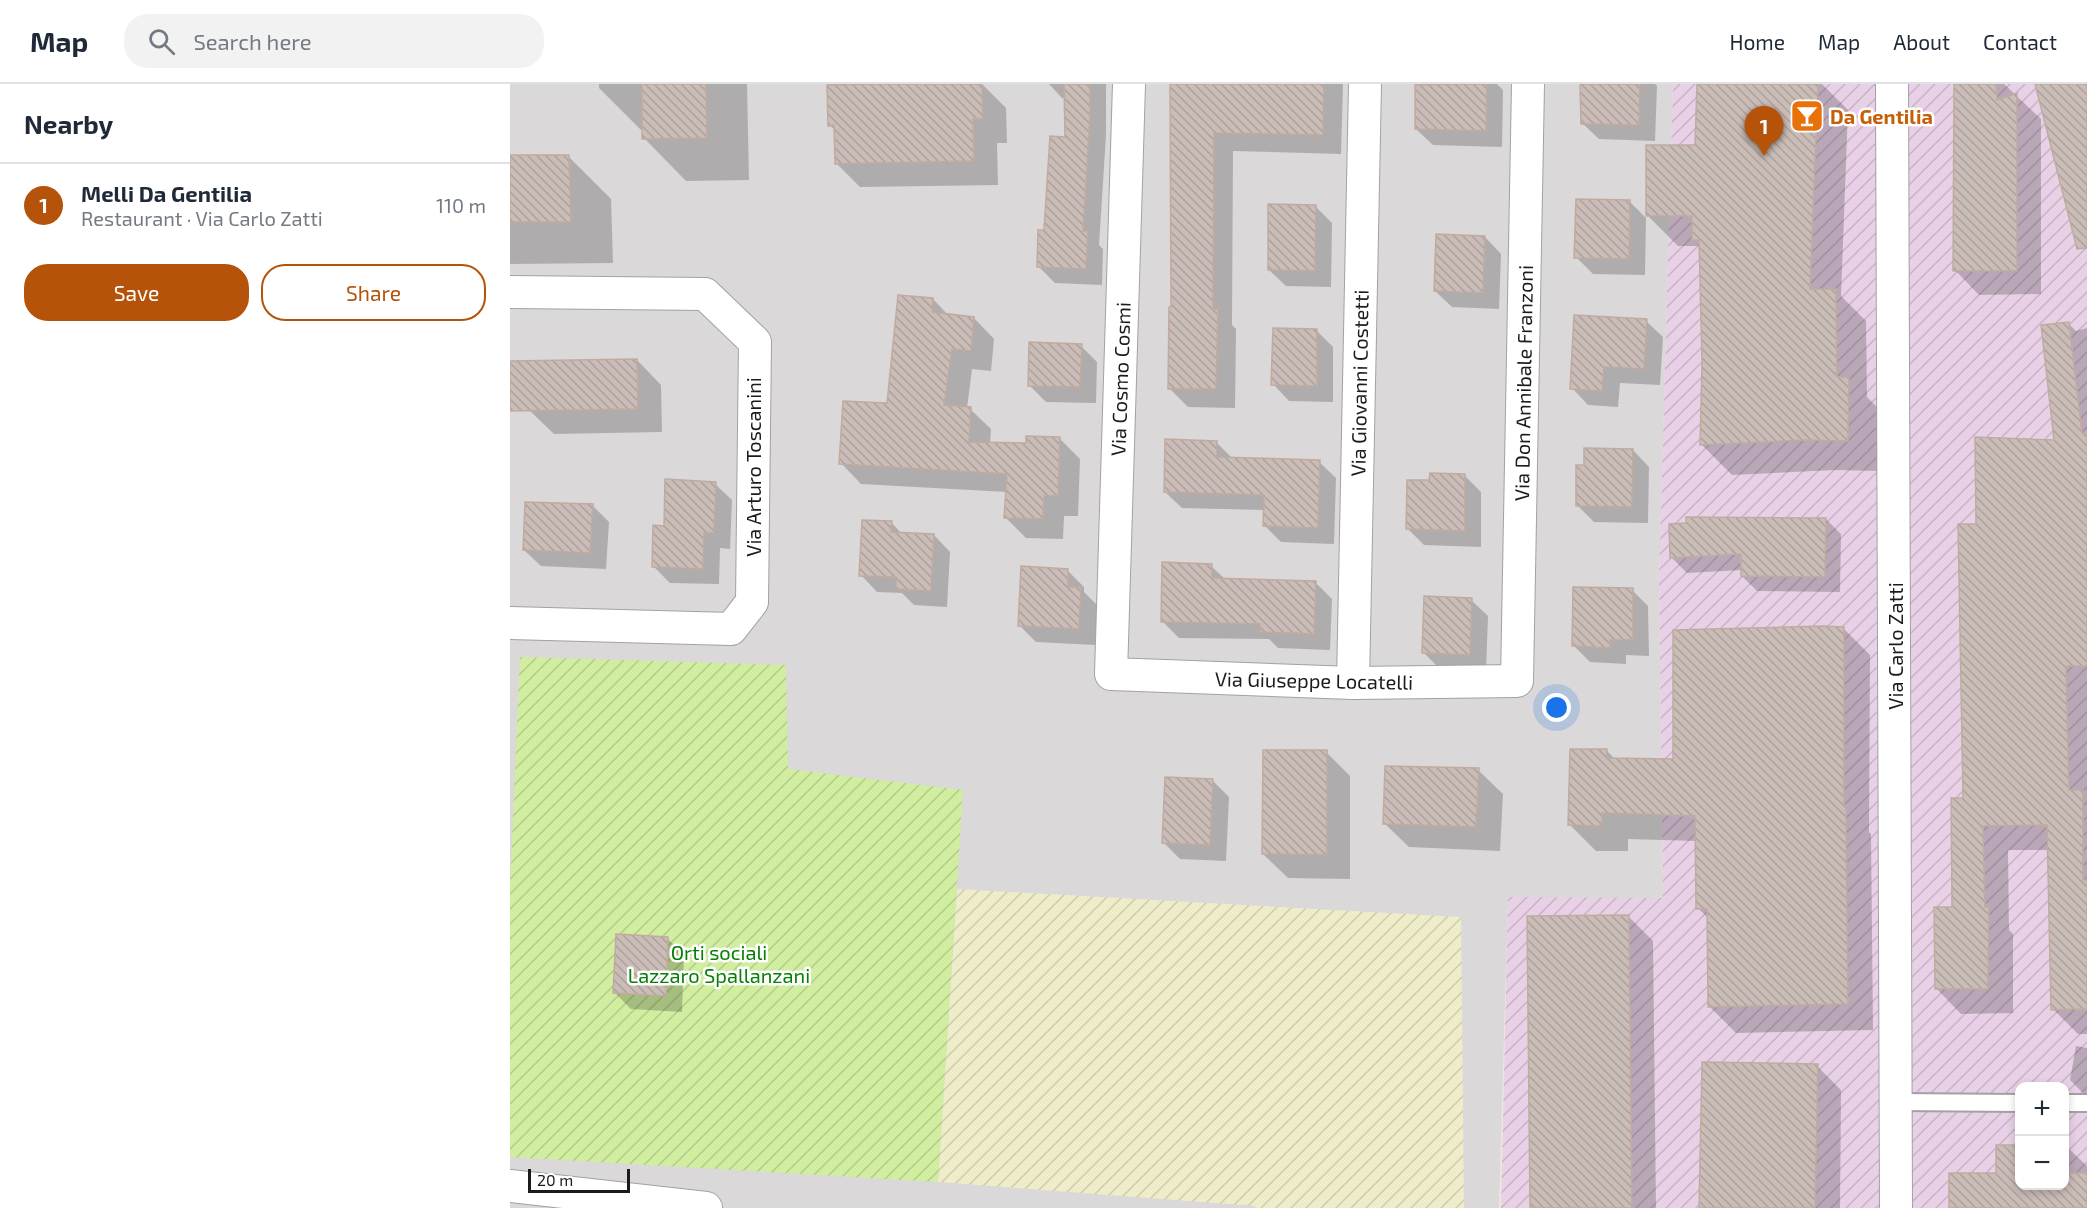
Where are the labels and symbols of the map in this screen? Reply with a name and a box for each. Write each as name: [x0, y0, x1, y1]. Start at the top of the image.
bar icon: Da Gentilia: [1789, 98, 1825, 134]
place label: Da Gentilia: [1830, 104, 1933, 128]
pin: 1: [1744, 106, 1784, 156]
street label: Via Don Annibale Franzoni: [1509, 265, 1537, 501]
street label: Via Giovanni Costetti: [1345, 289, 1373, 477]
street label: Via Cosmo Cosmi: [1105, 302, 1135, 456]
street label: Via Arturo Toscanini: [741, 377, 765, 557]
street label: Via Carlo Zatti: [1883, 582, 1907, 710]
street label: Via Giuseppe Locatelli: [1215, 666, 1413, 694]
your location: [1542, 693, 1571, 722]
park label: Orti sociali Lazzaro Spallanzani: [628, 940, 810, 987]
scale bar: [528, 1166, 630, 1194]

